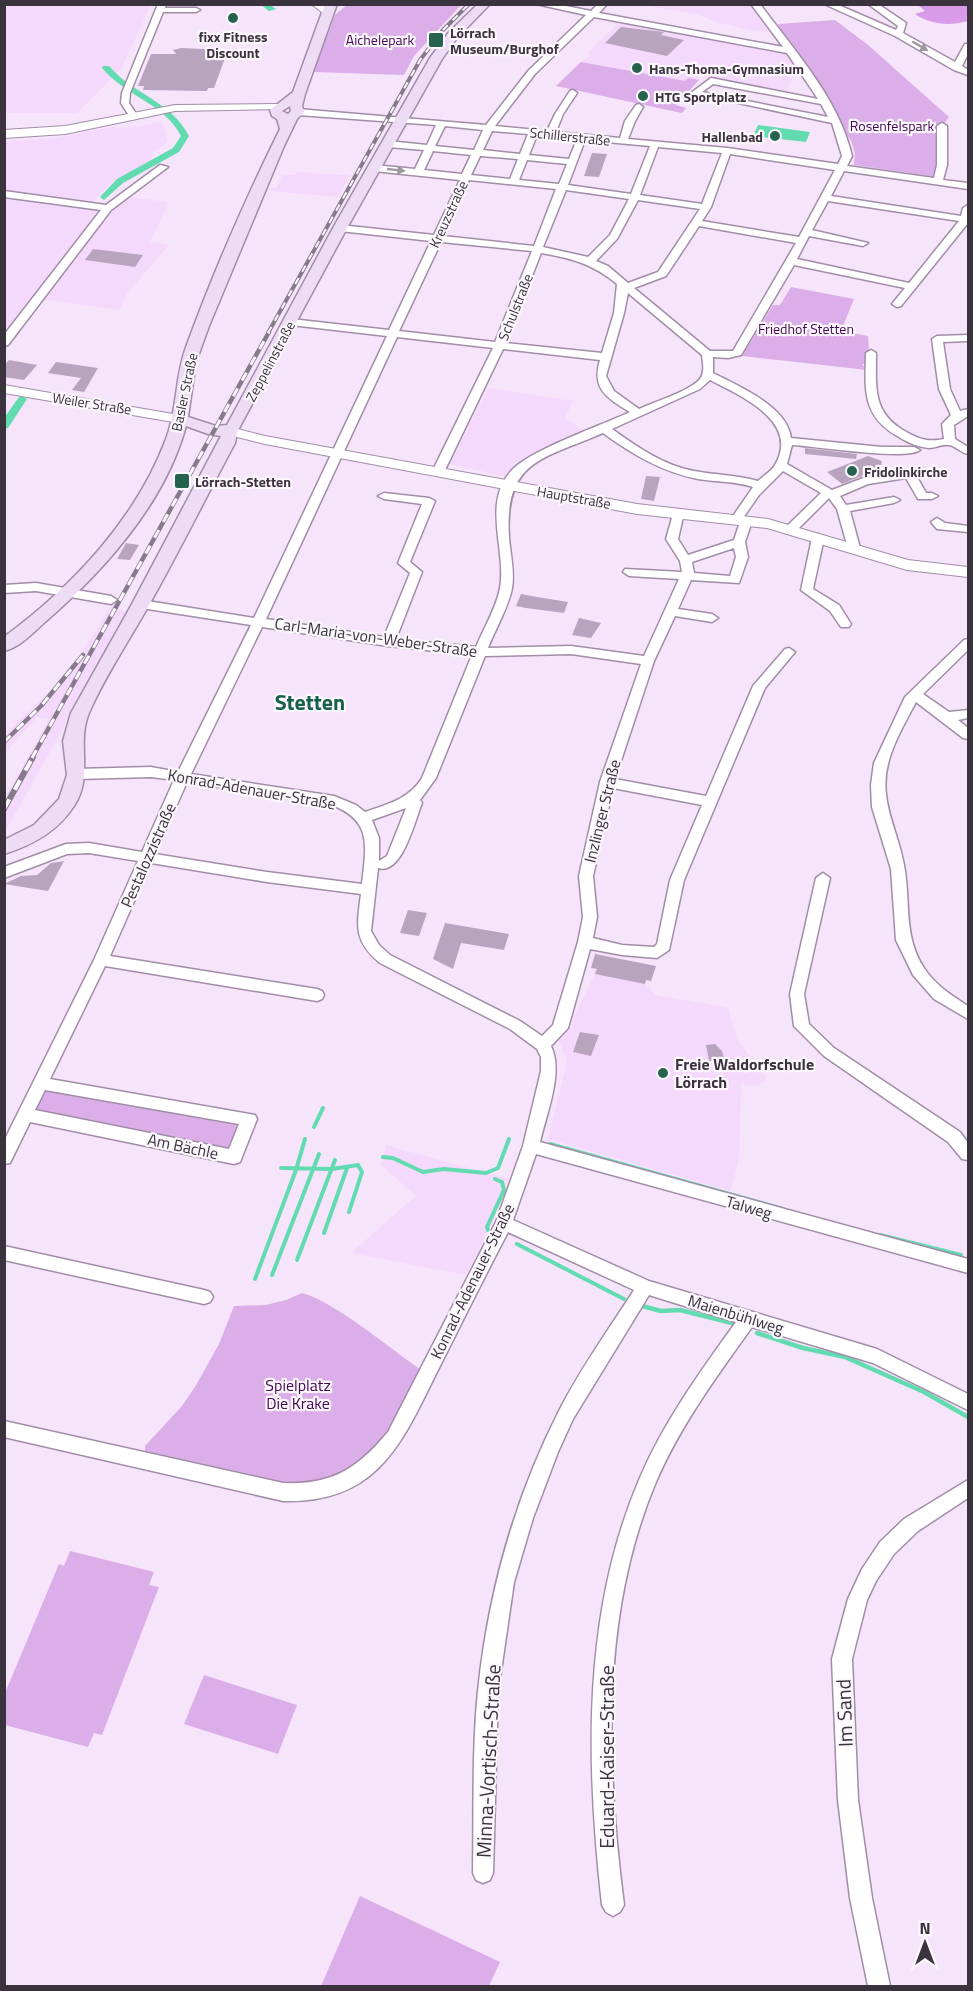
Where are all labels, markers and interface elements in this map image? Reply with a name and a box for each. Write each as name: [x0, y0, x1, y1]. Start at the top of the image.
marker: fixx Fitness Discount: [226, 11, 240, 25]
place label: Lörrach Museum/Burghof: [450, 22, 559, 59]
place label: fixx Fitness Discount: [198, 26, 268, 63]
park label: Aichelepark: [346, 29, 414, 50]
marker: Lörrach Museum/Burghof: [427, 31, 445, 49]
one-way arrow: [911, 41, 928, 51]
place label: Hans-Thoma-Gymnasium: [649, 58, 804, 79]
marker: Hans-Thoma-Gymnasium: [630, 61, 644, 75]
place label: HTG Sportplatz: [655, 86, 746, 107]
marker: HTG Sportplatz: [636, 89, 650, 103]
park label: Rosenfelspark: [850, 115, 934, 136]
street label: Schillerstraße: [529, 121, 611, 151]
place label: Hallenbad: [701, 126, 763, 147]
marker: Hallenbad: [768, 129, 782, 143]
one-way arrow: [386, 165, 405, 175]
street label: Kreuzstraße: [423, 177, 473, 251]
street label: Schulstraße: [492, 270, 538, 344]
street label: Zeppelinstraße: [240, 317, 300, 405]
park label: Friedhof Stetten: [758, 318, 854, 339]
street label: Basler Straße: [165, 351, 203, 433]
street label: Weiler Straße: [51, 386, 133, 420]
place label: Fridolinkirche: [864, 461, 947, 482]
marker: Fridolinkirche: [845, 464, 859, 478]
place label: Lörrach-Stetten: [195, 471, 291, 492]
marker: Lörrach-Stetten: [173, 472, 191, 490]
street label: Hauptstraße: [535, 480, 613, 514]
street label: Carl-Maria-von-Weber-Straße: [273, 611, 479, 663]
district label: Stetten: [275, 685, 345, 719]
street label: Inzlinger Straße: [578, 757, 626, 865]
street label: Konrad-Adenauer-Straße: [166, 762, 338, 816]
street label: Pestalozzistraße: [114, 799, 182, 911]
place label: Freie Waldorfschule Lörrach: [675, 1052, 814, 1094]
marker: Freie Waldorfschule Lörrach: [656, 1066, 670, 1080]
street label: Am Bächle: [145, 1127, 221, 1165]
street label: Talweg: [723, 1189, 775, 1225]
street label: Konrad-Adenauer-Straße: [424, 1199, 520, 1363]
street label: Maienbühlweg: [685, 1288, 787, 1340]
park label: Spielplatz Die Krake: [265, 1373, 331, 1415]
street label: Minna-Vortisch-Straße: [467, 1663, 509, 1859]
street label: Eduard-Kaiser-Straße: [591, 1665, 622, 1849]
street label: Im Sand: [827, 1678, 861, 1748]
north arrow: [895, 1913, 955, 1973]
text: N: [919, 1916, 931, 1940]

